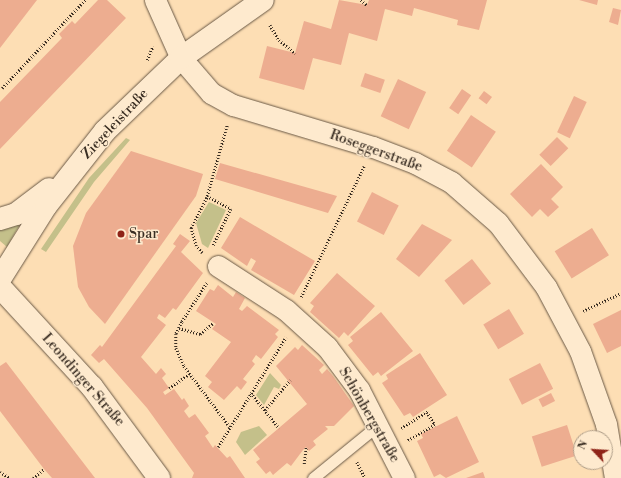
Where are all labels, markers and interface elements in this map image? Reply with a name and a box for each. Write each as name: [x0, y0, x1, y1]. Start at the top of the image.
street label: Ziegeleistraße: [78, 85, 152, 163]
street label: Roseggerstraße: [327, 126, 425, 176]
place label: Spar: [129, 226, 158, 242]
marker: Spar: [116, 229, 126, 239]
street label: Leondinger Straße: [38, 330, 128, 430]
street label: Schönbergstraße: [335, 364, 403, 466]
north arrow: [573, 430, 613, 470]
text: N: [575, 438, 591, 452]

